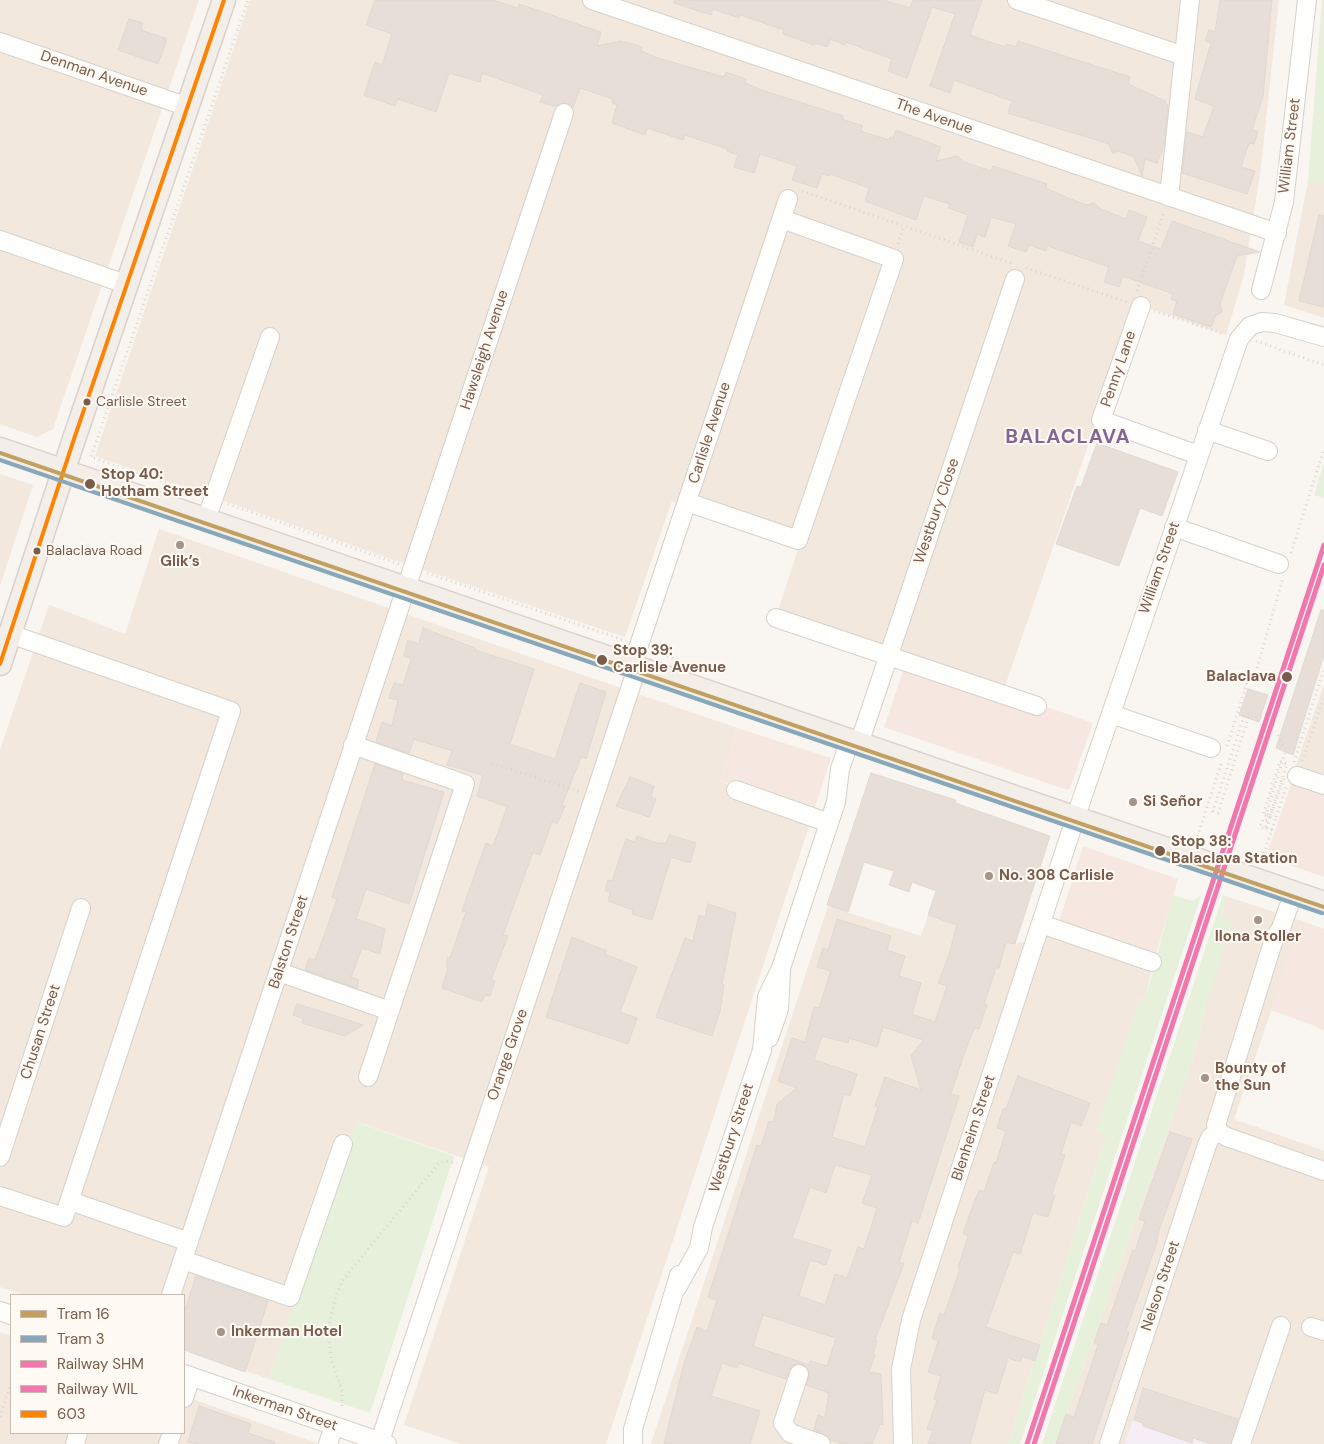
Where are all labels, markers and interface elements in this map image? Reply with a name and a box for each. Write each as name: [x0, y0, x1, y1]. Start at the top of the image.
street label: Denman Avenue: [38, 47, 150, 101]
street label: The Avenue: [893, 95, 975, 139]
street label: William Street: [1275, 97, 1305, 195]
street label: Hawsleigh Avenue: [457, 288, 513, 412]
street label: Penny Lane: [1098, 329, 1140, 409]
street label: Carlisle Avenue: [685, 380, 735, 486]
place label: Carlisle Street: [96, 394, 187, 410]
marker: Carlisle Street: [82, 397, 92, 407]
district label: BALACLAVA: [1004, 426, 1132, 450]
street label: Westbury Close: [911, 456, 963, 566]
place label: Stop 40: Hotham Street: [101, 466, 209, 501]
marker: Stop 40: Hotham Street: [83, 477, 97, 491]
street label: William Street: [1136, 519, 1184, 617]
marker: Glik’s: [174, 539, 186, 551]
place label: Balaclava Road: [46, 543, 142, 559]
marker: Balaclava Road: [32, 546, 42, 556]
place label: Glik’s: [160, 553, 200, 571]
place label: Stop 39: Carlisle Avenue: [613, 642, 726, 677]
marker: Stop 39: Carlisle Avenue: [595, 653, 609, 667]
place label: Balaclava: [1206, 668, 1276, 686]
marker: Balaclava: [1280, 670, 1294, 684]
place label: Si Señor: [1143, 793, 1202, 811]
marker: Si Señor: [1127, 796, 1139, 808]
place label: Stop 38: Balaclava Station: [1171, 833, 1297, 868]
marker: Stop 38: Balaclava Station: [1153, 844, 1167, 858]
place label: No. 308 Carlisle: [999, 867, 1114, 885]
marker: No. 308 Carlisle: [983, 870, 995, 882]
street label: Balston Street: [265, 893, 313, 991]
marker: Ilona Stoller: [1252, 914, 1264, 926]
place label: Ilona Stoller: [1215, 928, 1301, 946]
street label: Chusan Street: [17, 982, 65, 1082]
street label: Orange Grove: [484, 1007, 532, 1103]
place label: Bounty of the Sun: [1215, 1060, 1286, 1095]
marker: Bounty of the Sun: [1199, 1072, 1211, 1084]
street label: Blenheim Street: [948, 1073, 1000, 1183]
street label: Westbury Street: [706, 1081, 758, 1195]
street label: Nelson Street: [1138, 1239, 1184, 1333]
legend: [10, 1294, 185, 1434]
text: Tram 16: [57, 1304, 110, 1324]
place label: Inkerman Hotel: [231, 1323, 342, 1341]
marker: Inkerman Hotel: [215, 1326, 227, 1338]
text: Tram 3: [57, 1329, 105, 1349]
text: Railway SHM: [57, 1354, 144, 1374]
text: Railway WIL: [57, 1379, 138, 1399]
street label: Inkerman Street: [230, 1383, 340, 1435]
text: 603: [57, 1404, 86, 1424]

